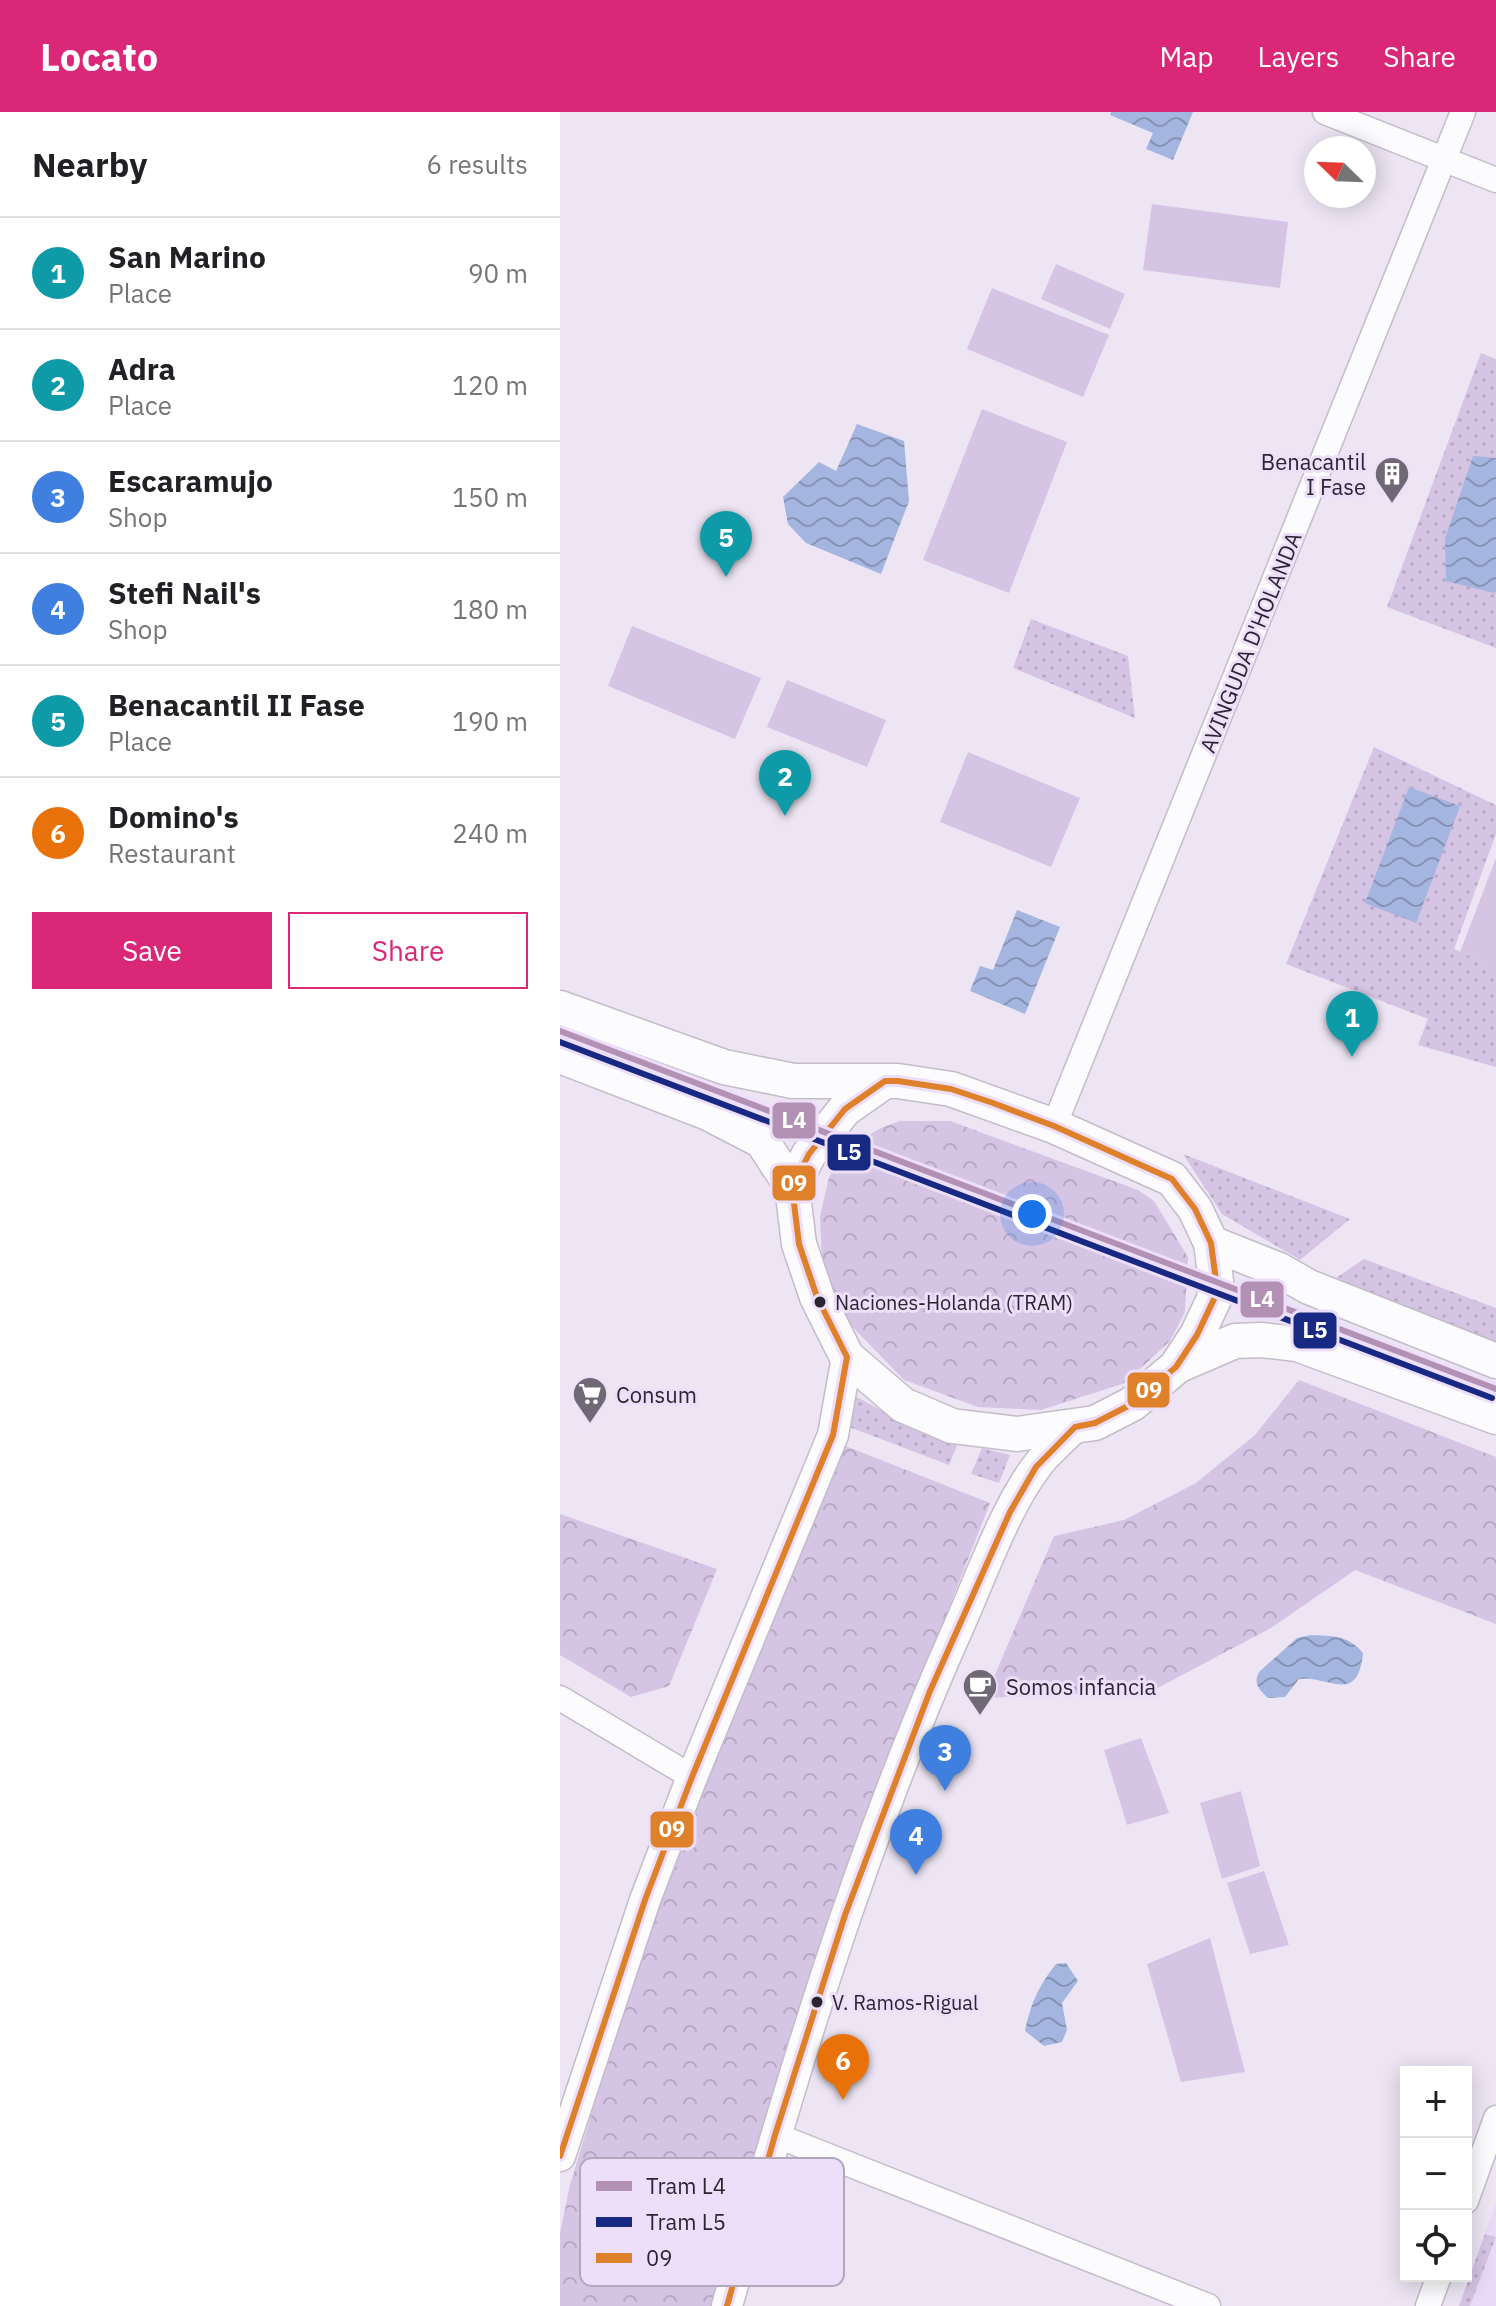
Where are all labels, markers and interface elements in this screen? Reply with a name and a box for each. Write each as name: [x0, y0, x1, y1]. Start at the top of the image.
text: Locato: [40, 32, 158, 81]
text: Map: [1159, 38, 1213, 75]
text: Layers: [1257, 38, 1339, 75]
text: Share: [1383, 38, 1456, 75]
north arrow: [1304, 136, 1376, 208]
text: Nearby: [32, 142, 147, 186]
text: 6 results: [426, 147, 528, 181]
text: San Marino: [108, 237, 266, 276]
text: 1: [50, 256, 66, 290]
text: 90 m: [468, 256, 528, 290]
text: Place: [108, 276, 172, 310]
text: Adra: [108, 349, 176, 388]
text: 2: [50, 368, 66, 402]
text: 120 m: [452, 368, 528, 402]
text: Place: [108, 388, 172, 422]
place label: Benacantil I Fase: [1261, 447, 1366, 501]
building icon: Benacantil I Fase: [1373, 455, 1411, 505]
text: Escaramujo: [108, 461, 273, 500]
text: 3: [50, 480, 66, 514]
text: 150 m: [452, 480, 528, 514]
text: Shop: [108, 500, 168, 534]
pin: 5: [700, 511, 752, 577]
street label: AVINGUDA D'HOLANDA: [1192, 527, 1308, 757]
text: Stefi Nail's: [108, 573, 261, 612]
text: 4: [50, 592, 66, 626]
text: 180 m: [452, 592, 528, 626]
text: Shop: [108, 612, 168, 646]
text: Benacantil II Fase: [108, 685, 365, 724]
text: 5: [50, 704, 66, 738]
text: 190 m: [452, 704, 528, 738]
text: Place: [108, 724, 172, 758]
pin: 2: [759, 750, 811, 816]
text: Domino's: [108, 797, 239, 836]
text: 6: [50, 816, 66, 850]
text: 240 m: [452, 816, 528, 850]
text: Restaurant: [108, 836, 236, 870]
button: Save: [32, 912, 272, 989]
button: Share: [288, 912, 528, 989]
pin: 1: [1326, 991, 1378, 1057]
line badge: L4: [771, 1101, 817, 1140]
text: L4: [782, 1105, 806, 1134]
line badge: L5: [826, 1133, 872, 1172]
text: L5: [837, 1137, 861, 1166]
line badge: 09: [771, 1164, 817, 1202]
text: 09: [781, 1168, 807, 1197]
your location: [1012, 1194, 1052, 1234]
line badge: L4: [1239, 1280, 1285, 1319]
text: L4: [1250, 1284, 1274, 1313]
place label: Naciones-Holanda (TRAM): [835, 1289, 1073, 1316]
marker: Naciones-Holanda (TRAM): [812, 1294, 828, 1310]
line badge: L5: [1292, 1311, 1338, 1350]
text: L5: [1303, 1315, 1327, 1344]
line badge: 09: [1126, 1371, 1171, 1409]
supermarket icon: Consum: [571, 1375, 609, 1425]
text: 09: [1136, 1375, 1162, 1404]
place label: Consum: [616, 1380, 697, 1409]
cafe icon: Somos infancia: [961, 1667, 999, 1717]
place label: Somos infancia: [1006, 1672, 1156, 1701]
pin: 3: [919, 1725, 971, 1791]
pin: 4: [890, 1809, 942, 1875]
line badge: 09: [649, 1810, 695, 1849]
text: 09: [659, 1814, 685, 1843]
place label: V. Ramos-Rigual: [832, 1989, 978, 2016]
marker: V. Ramos-Rigual: [809, 1994, 825, 2010]
pin: 6: [817, 2034, 869, 2100]
map controls: [1400, 2066, 1472, 2282]
button: +: [1400, 2066, 1472, 2138]
button: −: [1400, 2138, 1472, 2210]
legend: [580, 2158, 844, 2286]
text: Tram L4: [646, 2171, 726, 2200]
text: Tram L5: [646, 2207, 726, 2236]
button: locate: [1400, 2210, 1472, 2282]
text: 09: [646, 2243, 672, 2272]

